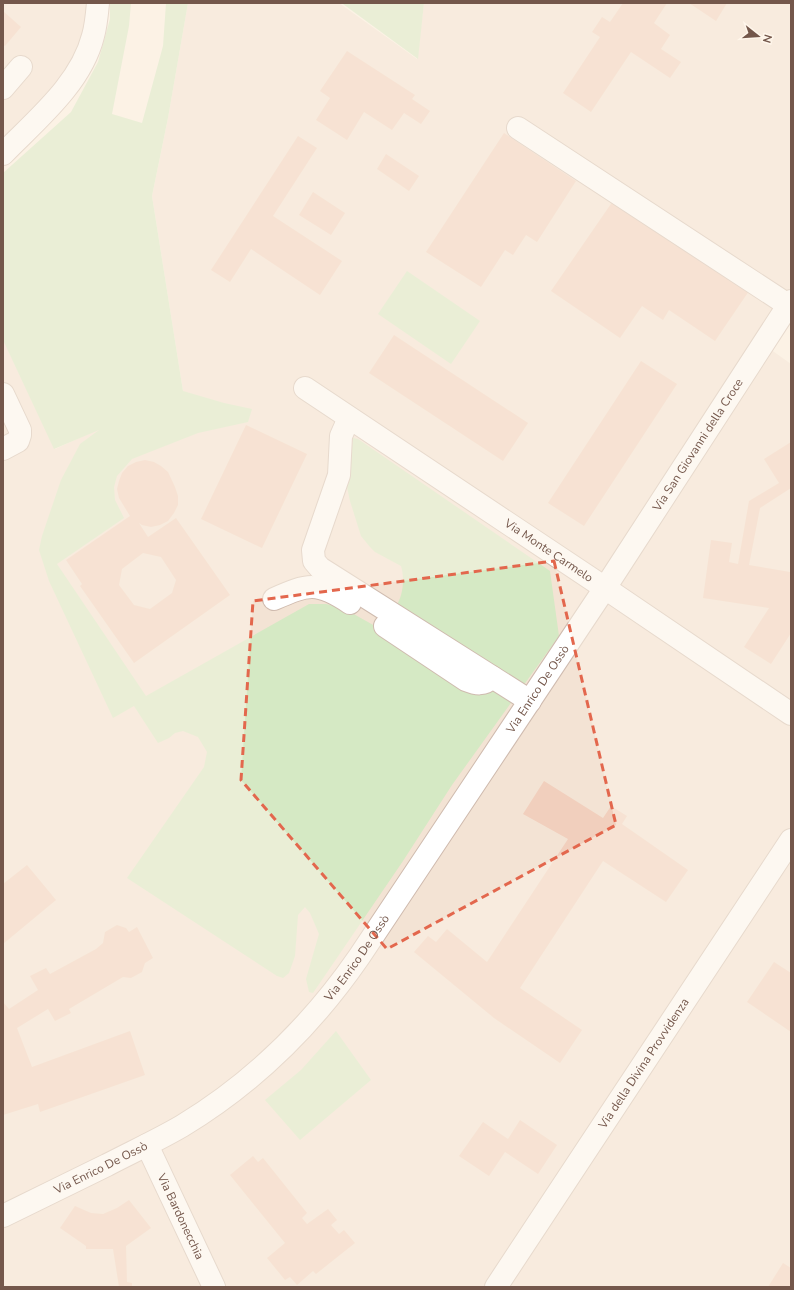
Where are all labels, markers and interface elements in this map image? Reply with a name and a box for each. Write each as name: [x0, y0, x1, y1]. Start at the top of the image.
north arrow: [738, 16, 778, 56]
text: N: [759, 33, 775, 45]
street label: Via San Giovanni della Croce: [648, 375, 747, 515]
street label: Via Monte Carmelo: [501, 515, 596, 586]
street label: Via Enrico De Ossò: [502, 642, 573, 737]
street label: Via Enrico De Ossò: [320, 911, 393, 1005]
street label: Via della Divina Provvidenza: [594, 995, 693, 1133]
street label: Via Enrico De Ossò: [50, 1138, 151, 1198]
street label: Via Bardonecchia: [153, 1170, 208, 1262]

